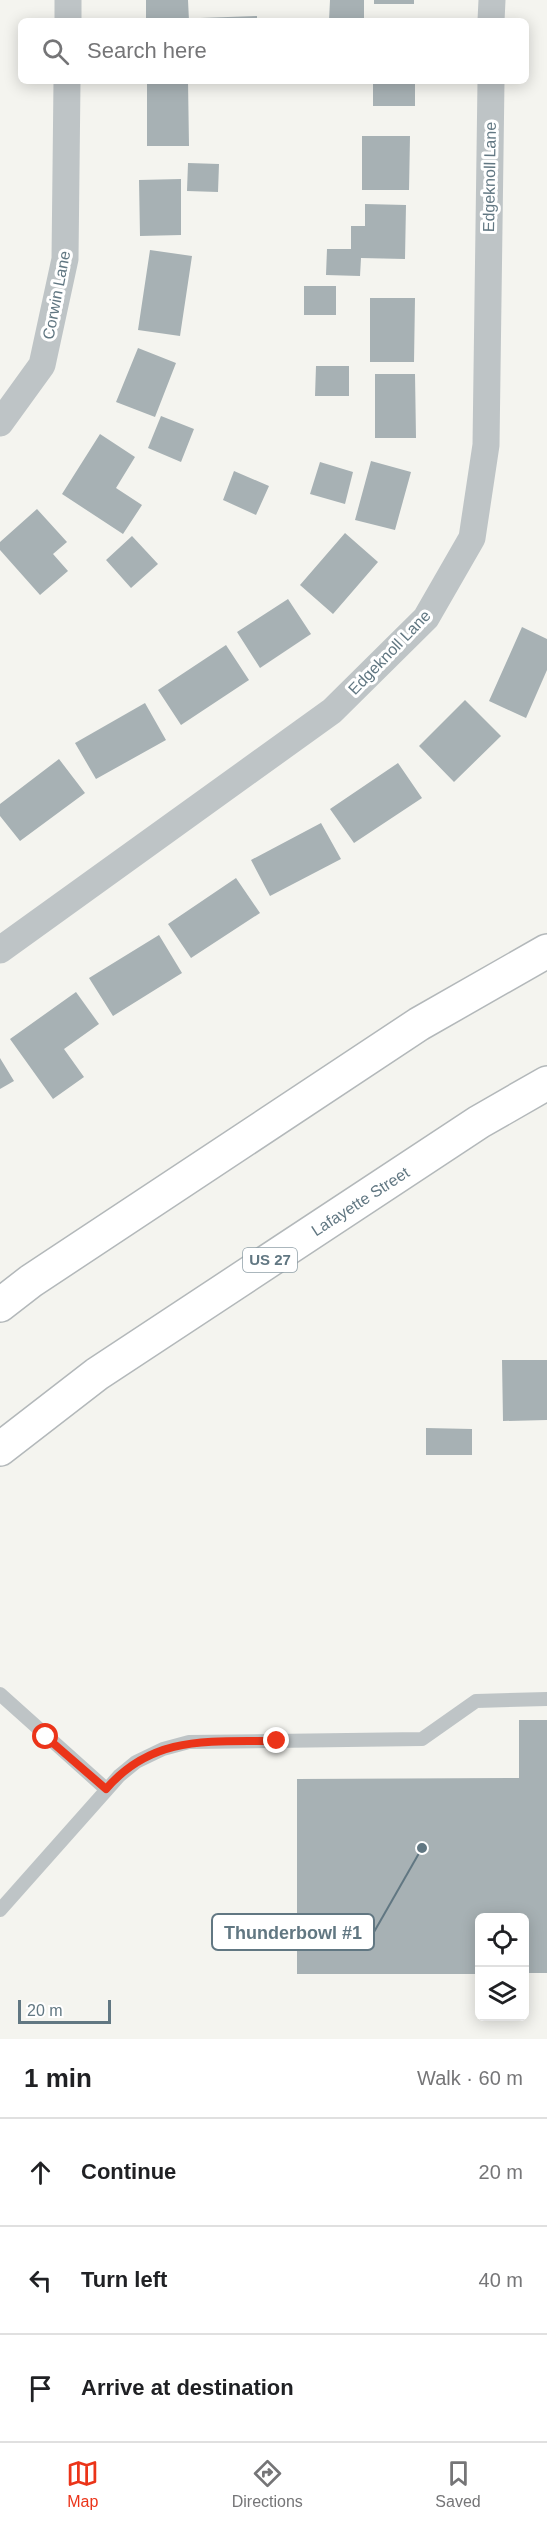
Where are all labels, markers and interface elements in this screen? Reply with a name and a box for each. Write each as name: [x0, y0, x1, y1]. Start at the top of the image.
search box: [18, 18, 529, 84]
icon: search: [39, 35, 72, 68]
text: Search here: [87, 38, 207, 63]
street label: Edgeknoll Lane: [480, 122, 499, 232]
street label: Corwin Lane: [40, 249, 73, 341]
street label: Edgeknoll Lane: [345, 607, 434, 698]
street label: Lafayette Street: [308, 1163, 413, 1239]
road number: US 27: [243, 1248, 297, 1272]
route start: [32, 1723, 58, 1749]
route end: [263, 1727, 289, 1753]
map controls: [475, 1913, 529, 2021]
button: locate: [475, 1913, 529, 1967]
callout: Thunderbowl #1: [212, 1914, 374, 1950]
text: Thunderbowl #1: [224, 1923, 362, 1943]
button: layers: [475, 1967, 529, 2021]
scale bar: [18, 1997, 111, 2024]
text: 20 m: [27, 2002, 63, 2019]
text: 1 min: [24, 2063, 92, 2093]
text: Walk · 60 m: [417, 2067, 523, 2089]
icon: ahead: [24, 2156, 57, 2189]
text: Continue: [81, 2159, 176, 2184]
text: 20 m: [479, 2161, 523, 2183]
icon: left: [24, 2264, 57, 2297]
text: Turn left: [81, 2267, 167, 2292]
text: 40 m: [479, 2269, 523, 2291]
icon: arrive: [24, 2372, 57, 2405]
text: Arrive at destination: [81, 2375, 294, 2400]
tab: Map: [66, 2457, 99, 2511]
tab: Directions: [232, 2457, 303, 2511]
tab: Saved: [435, 2457, 481, 2511]

